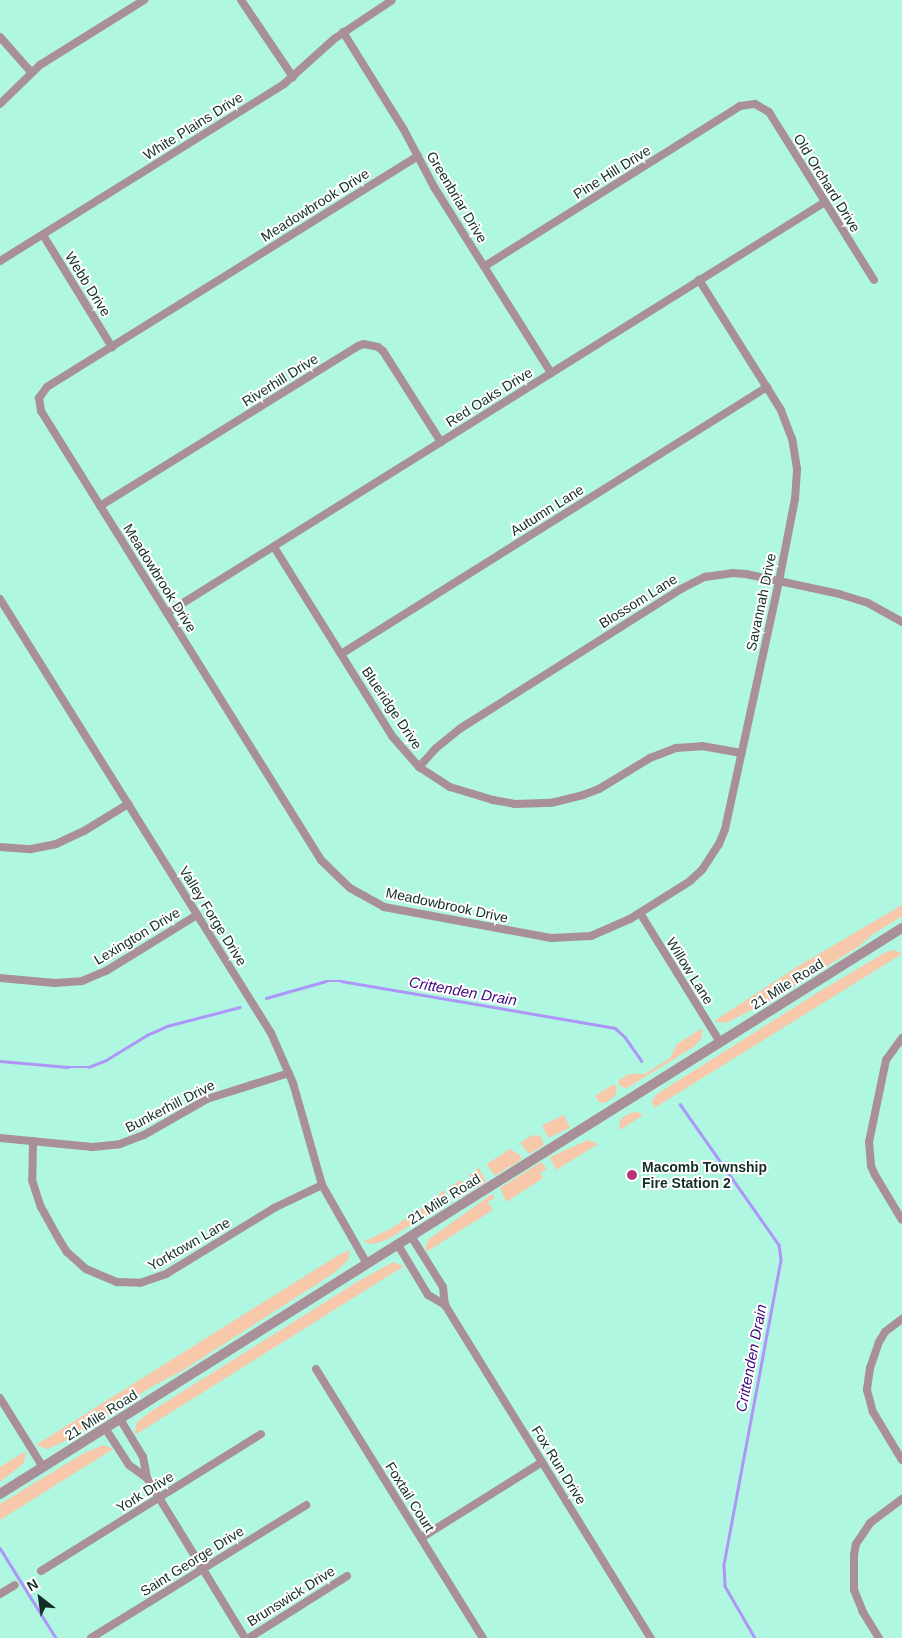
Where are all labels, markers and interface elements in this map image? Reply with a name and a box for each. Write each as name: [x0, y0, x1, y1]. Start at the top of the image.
street label: White Plains Drive: [140, 89, 246, 163]
street label: Old Orchard Drive: [790, 131, 864, 235]
street label: Pine Hill Drive: [570, 142, 654, 202]
street label: Greenbriar Drive: [423, 148, 491, 246]
street label: Meadowbrook Drive: [258, 165, 372, 245]
street label: Webb Drive: [62, 249, 114, 319]
street label: Riverhill Drive: [239, 350, 321, 410]
street label: Red Oaks Drive: [443, 364, 535, 430]
street label: Autumn Lane: [507, 481, 587, 539]
street label: Meadowbrook Drive: [120, 521, 200, 635]
street label: Savannah Drive: [742, 552, 780, 652]
street label: Blossom Lane: [596, 570, 680, 632]
street label: Blueridge Drive: [358, 664, 426, 752]
street label: Valley Forge Drive: [176, 863, 250, 969]
street label: Meadowbrook Drive: [384, 884, 510, 926]
street label: Lexington Drive: [91, 904, 183, 968]
street label: Willow Lane: [663, 935, 717, 1007]
street label: 21 Mile Road: [748, 955, 826, 1013]
water label: Crittenden Drain: [408, 973, 518, 1009]
street label: Bunkerhill Drive: [123, 1076, 217, 1136]
place label: Macomb Township Fire Station 2: [642, 1159, 767, 1192]
marker: Macomb Township Fire Station 2: [626, 1169, 638, 1181]
street label: 21 Mile Road: [405, 1170, 483, 1228]
street label: Yorktown Lane: [145, 1214, 233, 1274]
water label: Crittenden Drain: [732, 1303, 770, 1413]
street label: 21 Mile Road: [62, 1386, 140, 1444]
street label: Fox Run Drive: [528, 1423, 590, 1507]
street label: Foxtail Court: [382, 1459, 438, 1535]
street label: York Drive: [113, 1468, 177, 1516]
street label: Saint George Drive: [137, 1522, 247, 1600]
street label: Brunswick Drive: [244, 1562, 338, 1630]
north arrow: [15, 1573, 65, 1623]
text: N: [24, 1576, 41, 1594]

